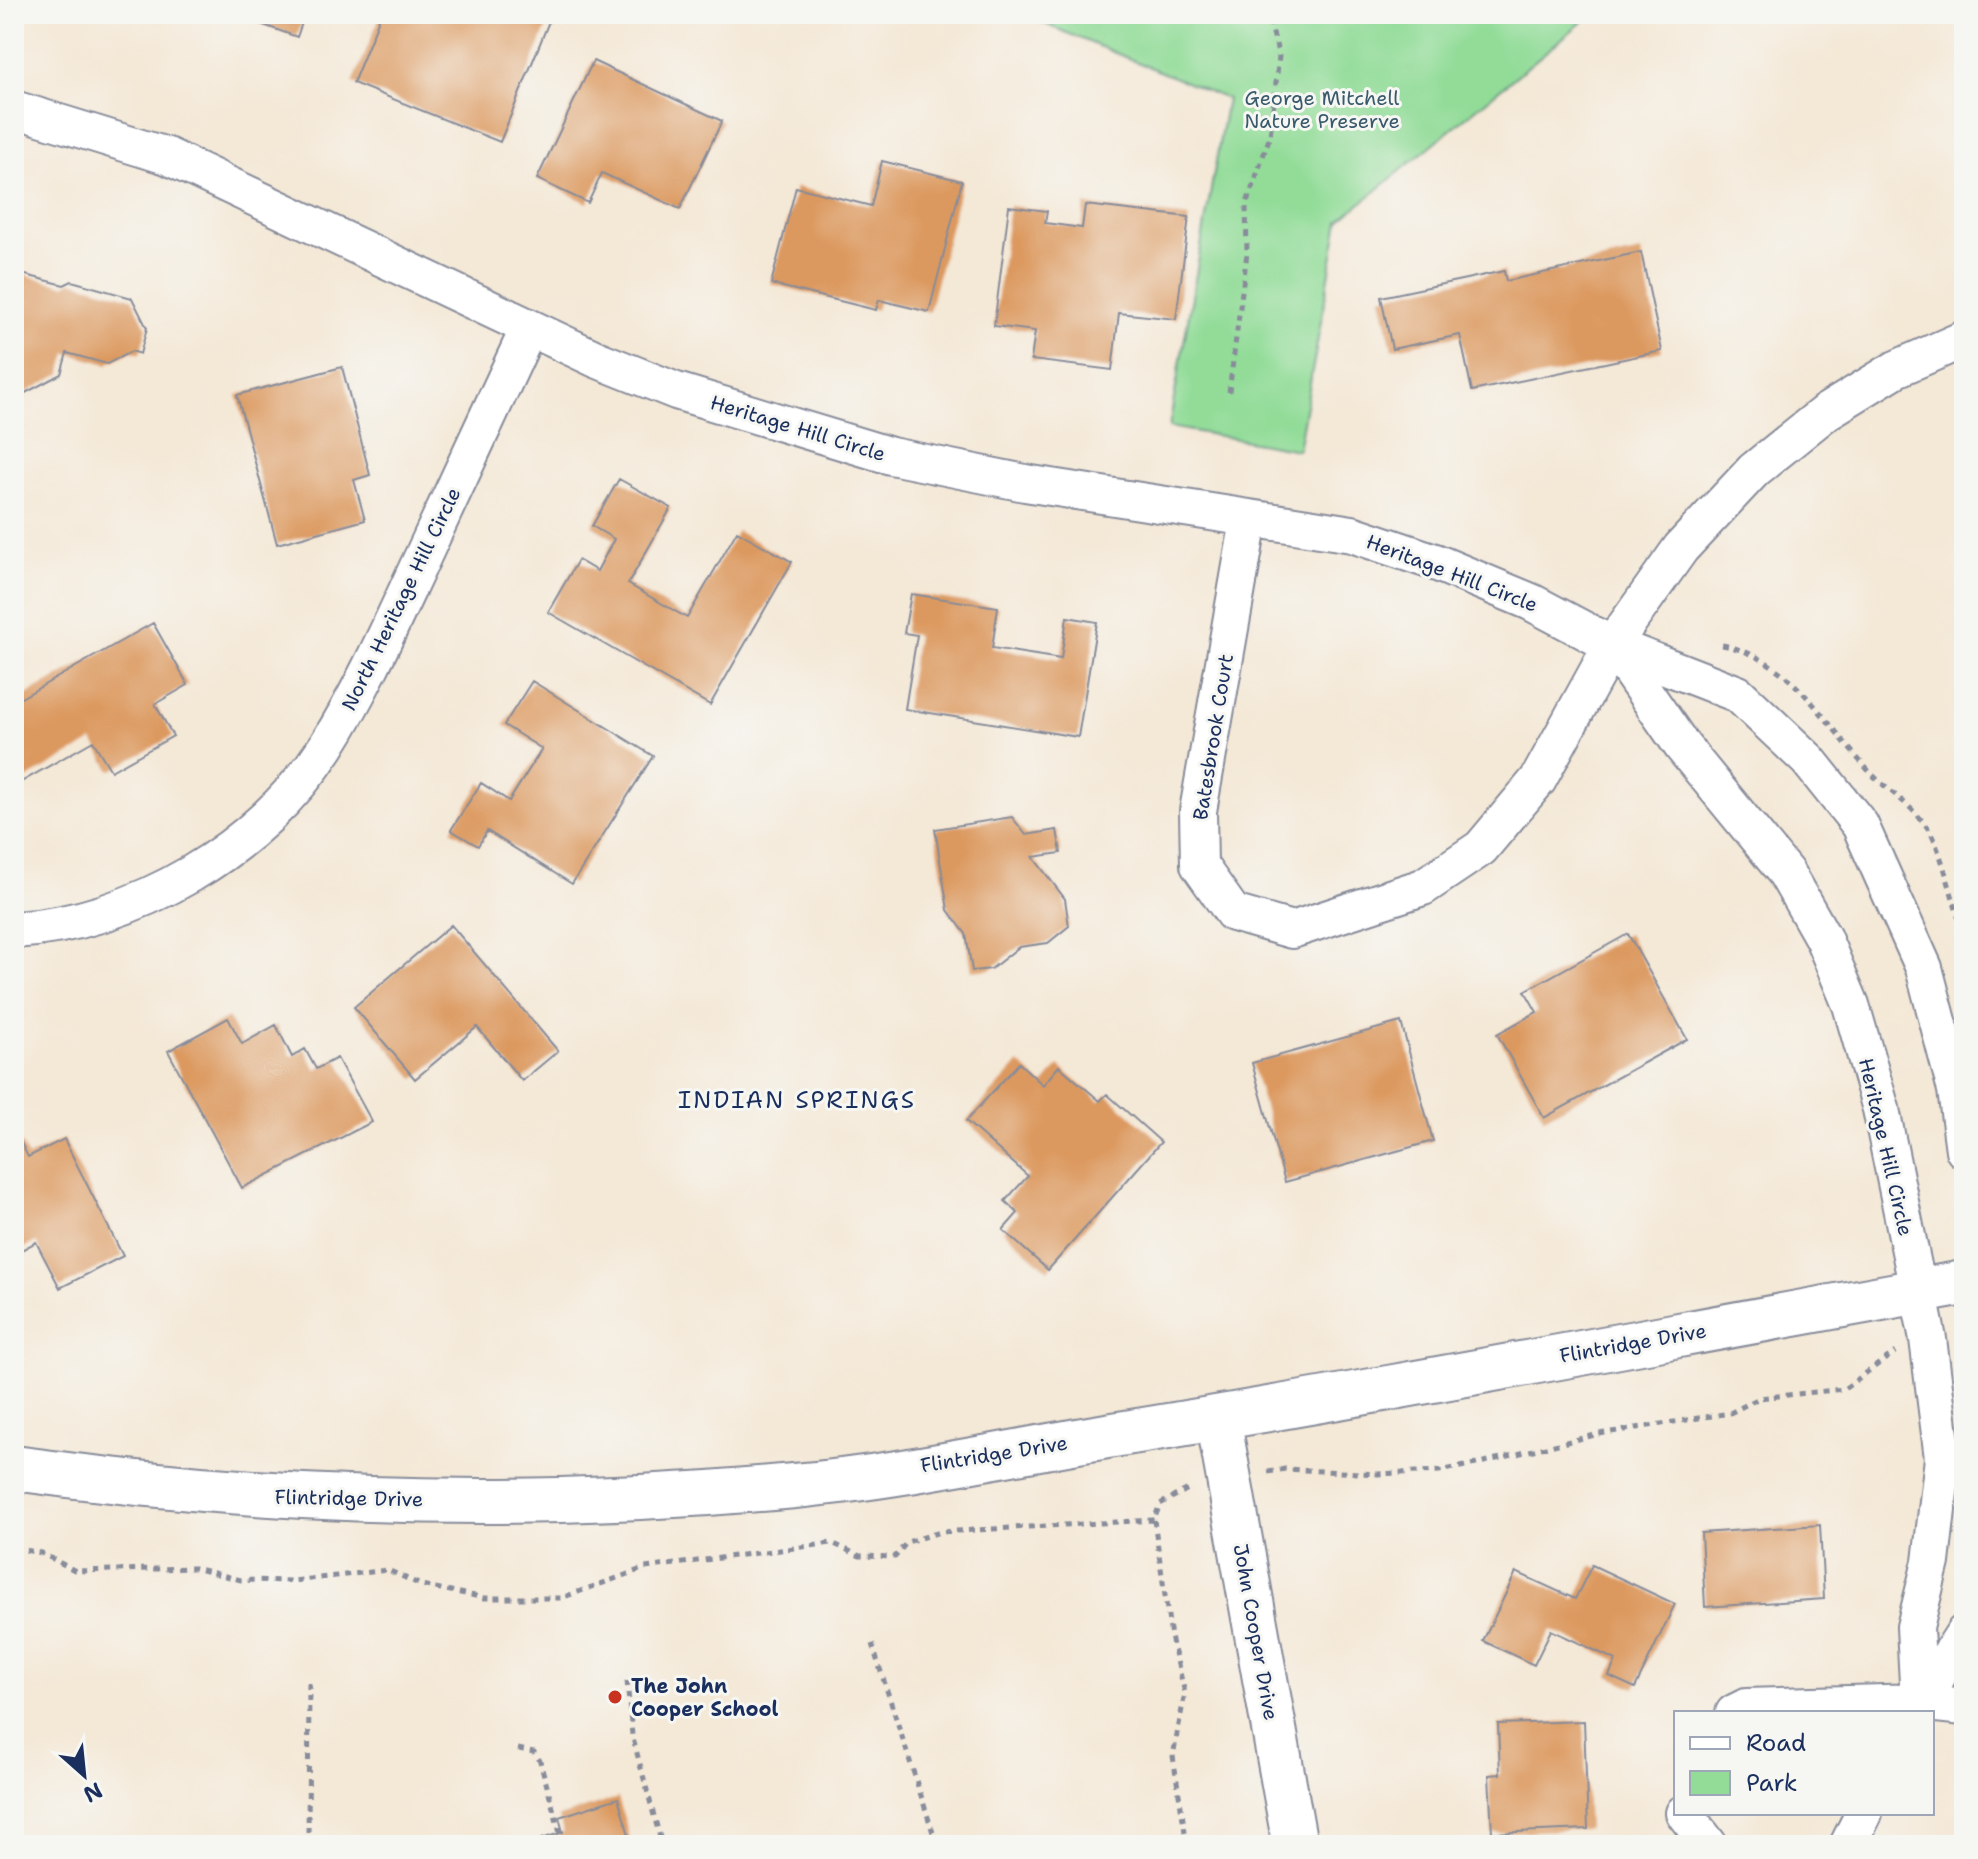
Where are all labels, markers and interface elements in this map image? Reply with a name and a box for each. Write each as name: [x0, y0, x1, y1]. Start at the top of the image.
park label: George Mitchell Nature Preserve: [1244, 85, 1400, 134]
street label: Heritage Hill Circle: [707, 389, 889, 467]
street label: North Heritage Hill Circle: [336, 483, 466, 715]
street label: Heritage Hill Circle: [1363, 528, 1541, 618]
street label: Batesbrook Court: [1187, 652, 1239, 822]
street label: Heritage Hill Circle: [1853, 1056, 1919, 1238]
district label: INDIAN SPRINGS: [678, 1084, 916, 1116]
street label: Flintridge Drive: [1558, 1317, 1708, 1369]
street label: Flintridge Drive: [919, 1430, 1069, 1478]
street label: Flintridge Drive: [274, 1484, 424, 1512]
street label: John Cooper Drive: [1228, 1542, 1284, 1722]
place label: The John Cooper School: [631, 1673, 779, 1722]
marker: The John Cooper School: [606, 1688, 624, 1706]
legend: [1674, 1711, 1934, 1815]
text: Road: [1746, 1727, 1806, 1759]
north arrow: [44, 1735, 124, 1815]
text: Park: [1746, 1767, 1798, 1799]
text: N: [79, 1775, 107, 1809]

